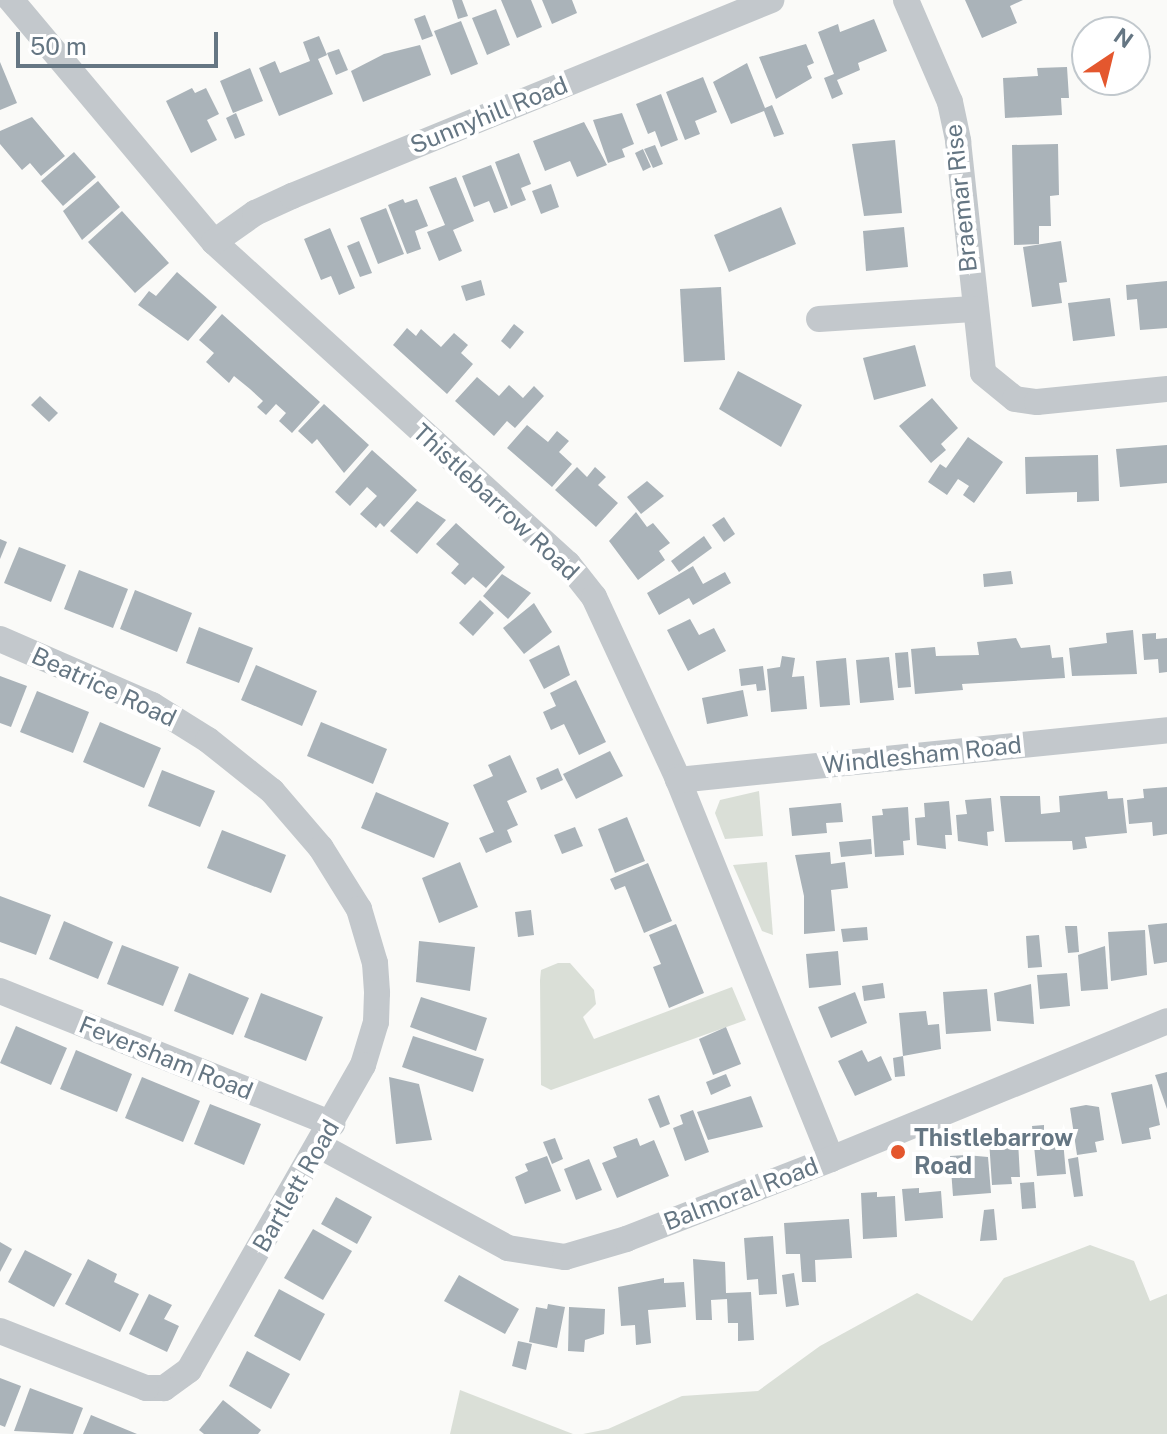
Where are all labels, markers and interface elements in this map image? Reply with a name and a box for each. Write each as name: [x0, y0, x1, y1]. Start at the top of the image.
scale bar: [20, 16, 222, 66]
north arrow: [1071, 16, 1151, 96]
text: N: [1109, 22, 1138, 54]
text: 50 m: [30, 32, 87, 60]
street label: Sunnyhill Road: [406, 70, 572, 160]
street label: Braemar Rise: [939, 122, 983, 274]
street label: Thistlebarrow Road: [407, 418, 585, 586]
street label: Beatrice Road: [27, 641, 181, 733]
street label: Windlesham Road: [821, 730, 1023, 780]
street label: Feversham Road: [75, 1010, 257, 1106]
street label: Bartlett Road: [247, 1115, 345, 1257]
place label: Thistlebarrow Road: [914, 1124, 1073, 1180]
marker: Thistlebarrow Road: [889, 1143, 907, 1161]
street label: Balmoral Road: [660, 1151, 822, 1237]

